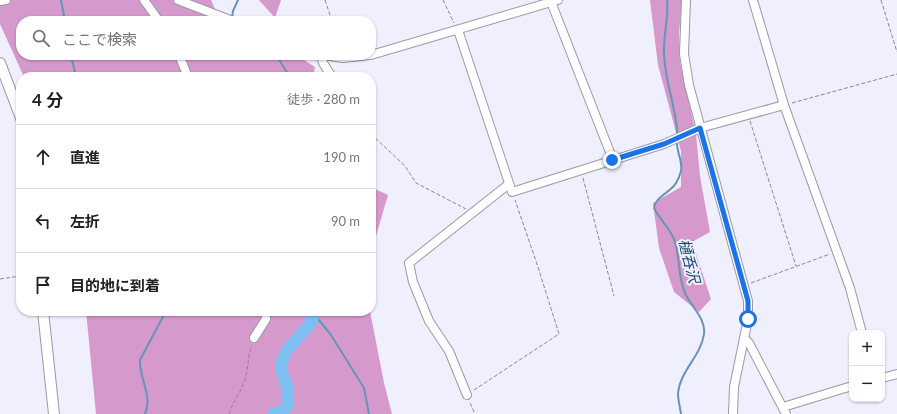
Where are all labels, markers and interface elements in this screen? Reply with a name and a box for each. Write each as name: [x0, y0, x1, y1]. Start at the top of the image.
search box: [16, 16, 376, 60]
icon: search: [30, 27, 52, 49]
text: ここで検索: [62, 30, 137, 48]
text: 4 分: [32, 89, 63, 110]
text: 徒歩 · 280 m: [287, 91, 360, 107]
icon: ahead: [32, 146, 54, 168]
text: 直進: [70, 148, 100, 166]
text: 190 m: [323, 149, 360, 165]
route end: [603, 151, 621, 169]
icon: left: [32, 210, 54, 232]
text: 左折: [70, 212, 100, 230]
text: 90 m: [331, 213, 360, 229]
water label: 樋呑沢: [676, 237, 705, 287]
icon: arrive: [32, 274, 54, 296]
text: 目的地に到着: [70, 276, 160, 294]
route start: [739, 310, 757, 328]
map controls: [849, 330, 885, 402]
button: +: [849, 330, 885, 366]
button: −: [849, 366, 885, 402]

